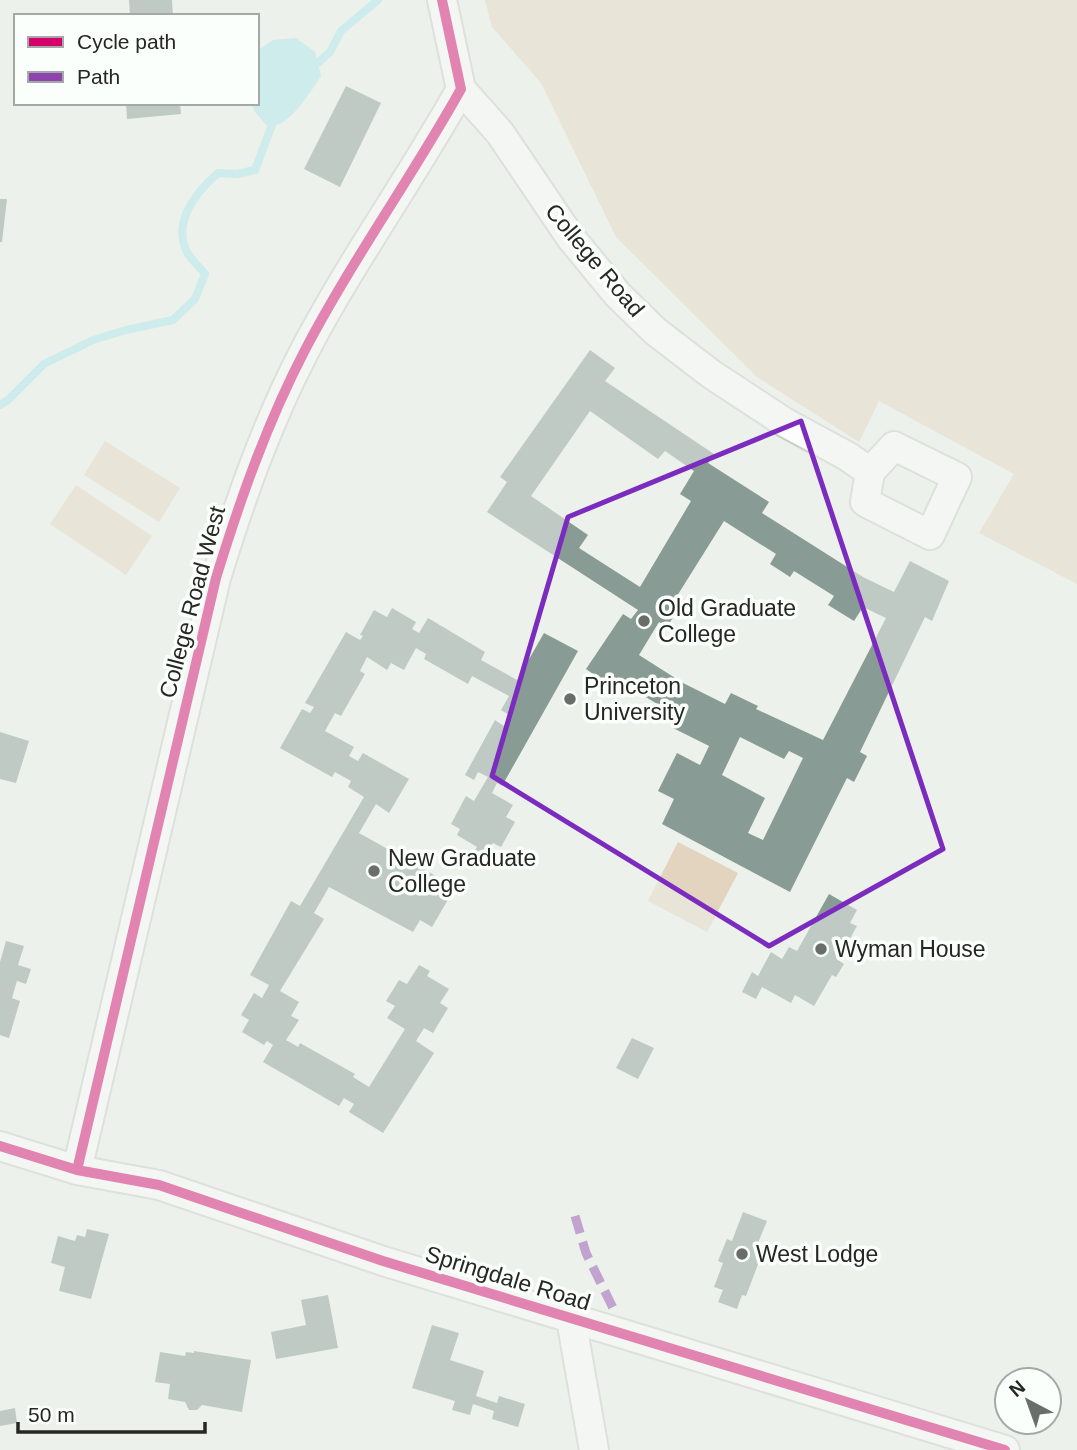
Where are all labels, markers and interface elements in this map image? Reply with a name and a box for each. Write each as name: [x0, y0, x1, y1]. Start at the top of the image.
legend: [14, 14, 259, 105]
text: Cycle path: [77, 30, 176, 53]
text: Path: [77, 65, 120, 88]
street label: College Road: [540, 198, 650, 322]
street label: College Road West: [154, 503, 230, 701]
place label: Old Graduate College: [658, 595, 796, 647]
marker: Old Graduate College: [636, 613, 652, 629]
place label: Princeton University: [584, 673, 685, 725]
marker: Princeton University: [562, 691, 578, 707]
place label: New Graduate College: [388, 845, 536, 897]
marker: New Graduate College: [366, 863, 382, 879]
place label: Wyman House: [835, 936, 986, 962]
marker: Wyman House: [813, 941, 829, 957]
street label: Springdale Road: [422, 1241, 594, 1315]
place label: West Lodge: [756, 1241, 878, 1267]
marker: West Lodge: [734, 1246, 750, 1262]
north arrow: [993, 1366, 1063, 1436]
text: N: [1005, 1376, 1029, 1401]
scale bar: [18, 1390, 205, 1434]
text: 50 m: [28, 1403, 75, 1426]

